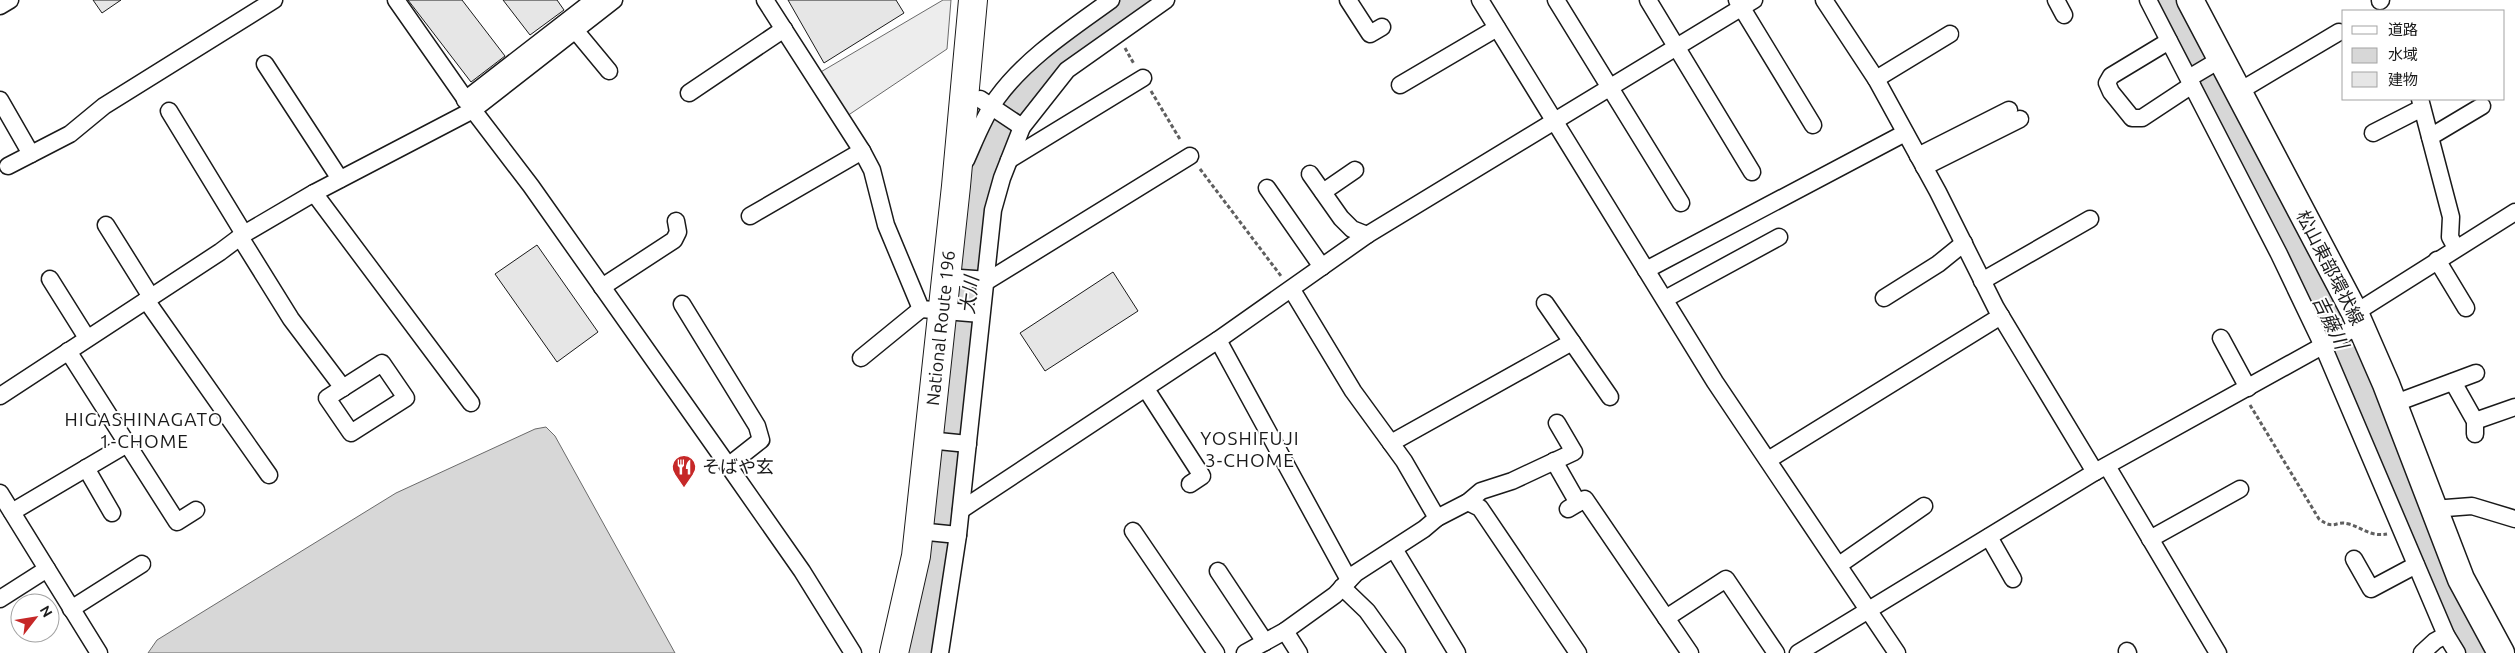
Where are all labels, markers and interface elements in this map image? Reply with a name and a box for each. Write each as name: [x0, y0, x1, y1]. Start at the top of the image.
legend: [2342, 10, 2505, 100]
text: 道路: [2388, 21, 2418, 38]
text: 水域: [2388, 46, 2418, 63]
text: 建物: [2388, 71, 2418, 88]
street label: 松山東部環状線: [2293, 207, 2368, 328]
street label: National Route 196: [922, 249, 958, 407]
water label: 大川: [956, 273, 982, 315]
water label: 吉藤川: [2309, 292, 2354, 354]
district label: HIGASHINAGATO 1-CHOME: [64, 408, 224, 452]
district label: YOSHIFUJI 3-CHOME: [1200, 427, 1300, 471]
restaurant icon: そばや玄: [671, 454, 697, 488]
place label: そばや玄: [702, 456, 774, 476]
north arrow: [10, 593, 60, 643]
text: N: [37, 603, 56, 620]

